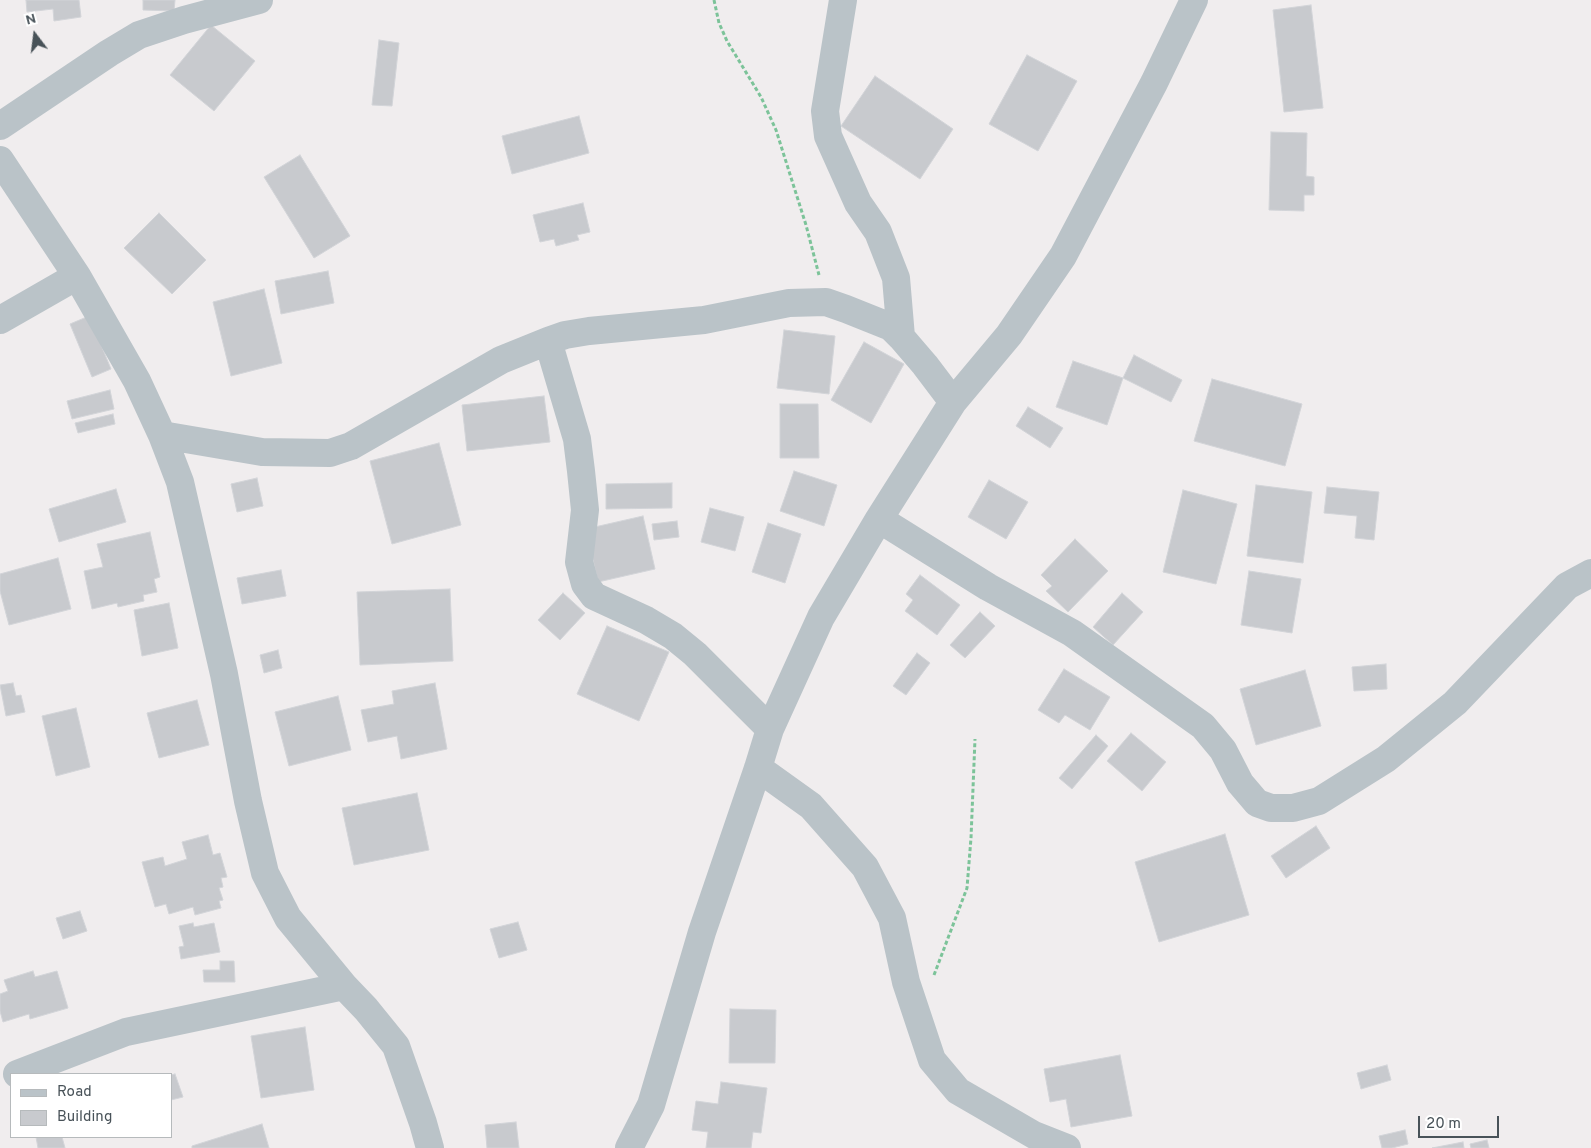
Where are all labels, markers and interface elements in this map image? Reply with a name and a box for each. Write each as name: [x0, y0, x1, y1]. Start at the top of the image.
north arrow: [10, 10, 60, 60]
text: N: [24, 11, 38, 30]
legend: [10, 1073, 172, 1138]
text: Road: [57, 1083, 92, 1102]
scale bar: [1421, 1106, 1502, 1138]
text: Building: [57, 1108, 112, 1127]
text: 20 m: [1426, 1115, 1461, 1134]

